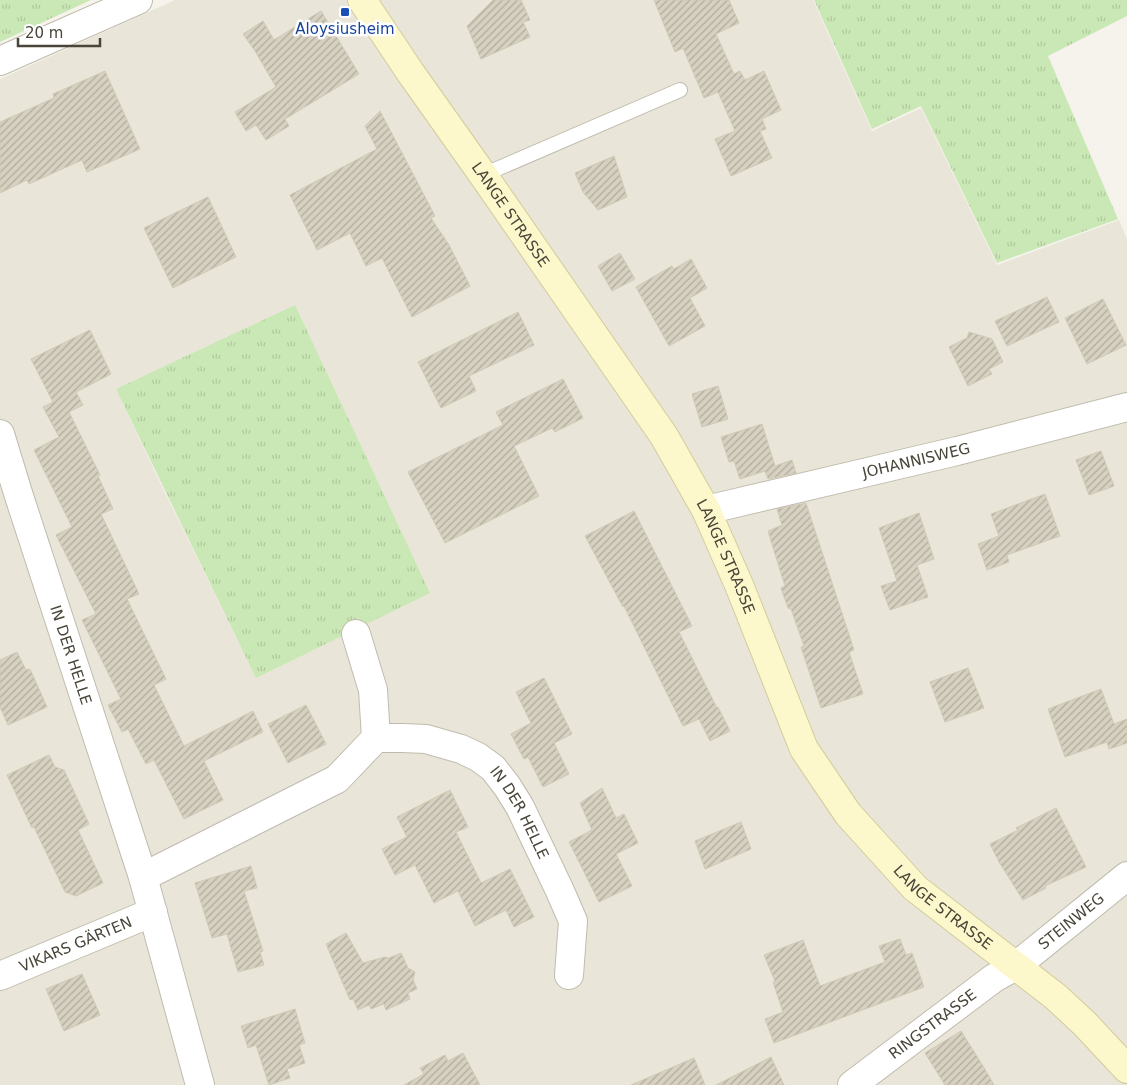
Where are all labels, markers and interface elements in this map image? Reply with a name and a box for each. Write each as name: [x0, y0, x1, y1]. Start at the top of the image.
marker: Aloysiusheim: [339, 6, 351, 18]
scale bar: [18, 15, 100, 47]
place label: Aloysiusheim: [295, 20, 395, 38]
text: 20 m: [25, 24, 63, 42]
street label: LANGE STRASSE: [468, 159, 553, 270]
street label: JOHANNISWEG: [860, 439, 972, 482]
street label: LANGE STRASSE: [693, 496, 759, 616]
street label: IN DER HELLE: [46, 603, 95, 707]
street label: IN DER HELLE: [486, 763, 552, 862]
street label: LANGE STRASSE: [890, 861, 996, 954]
street label: STEINWEG: [1035, 889, 1108, 953]
street label: VIKARS GÄRTEN: [17, 913, 135, 976]
street label: RINGSTRASSE: [885, 985, 980, 1063]

